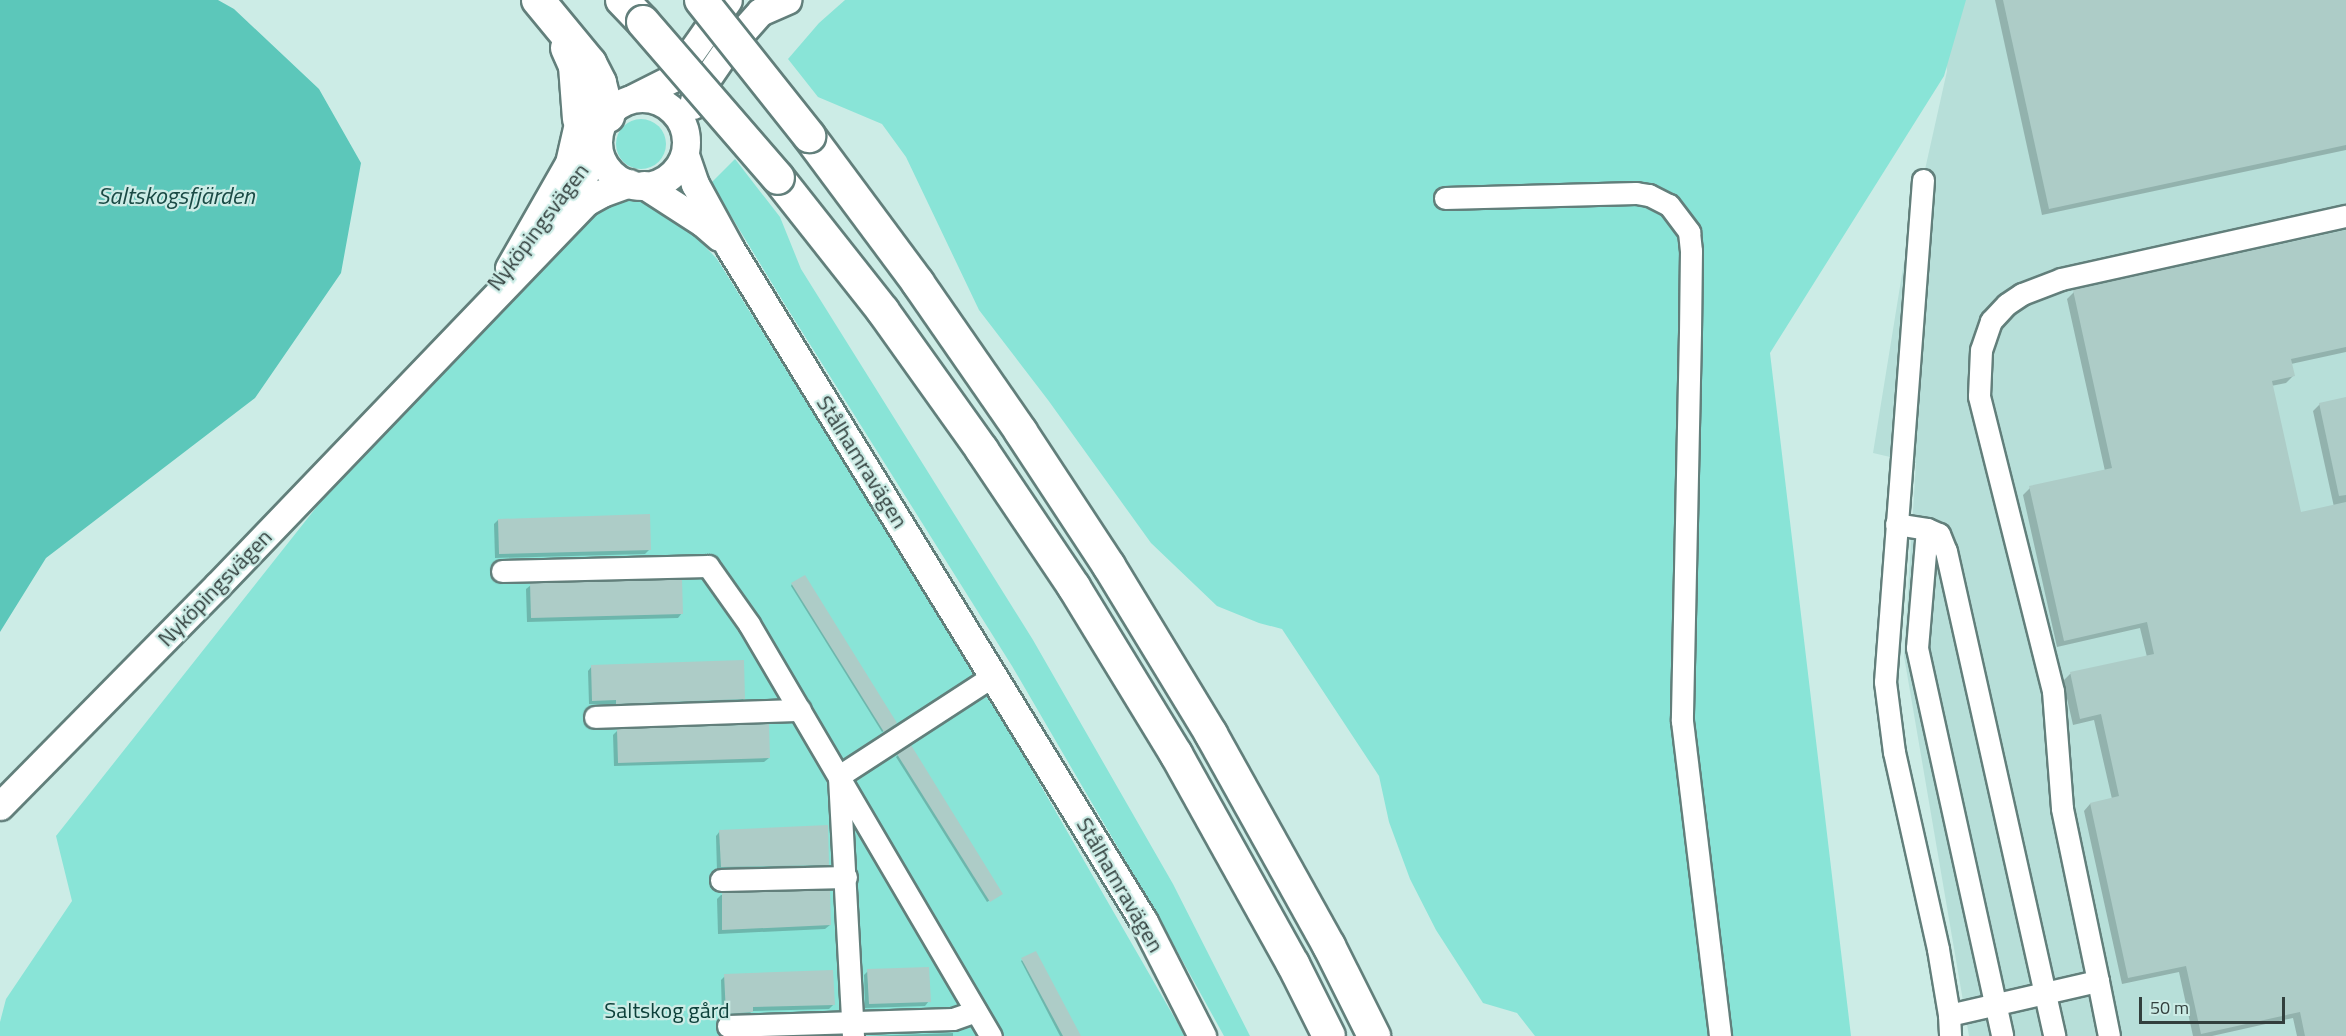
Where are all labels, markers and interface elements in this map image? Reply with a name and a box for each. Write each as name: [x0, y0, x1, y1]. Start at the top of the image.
street label: Nyköpingsvägen: [482, 158, 594, 296]
water label: Saltskogsfjärden: [97, 182, 255, 210]
street label: Stålhamravägen: [811, 391, 913, 533]
street label: Nyköpingsvägen: [152, 524, 278, 652]
street label: Stålhamravägen: [1071, 813, 1169, 957]
scale bar: [2142, 985, 2288, 1023]
text: 50 m: [2150, 994, 2189, 1021]
park label: Saltskog gård: [604, 998, 730, 1024]

